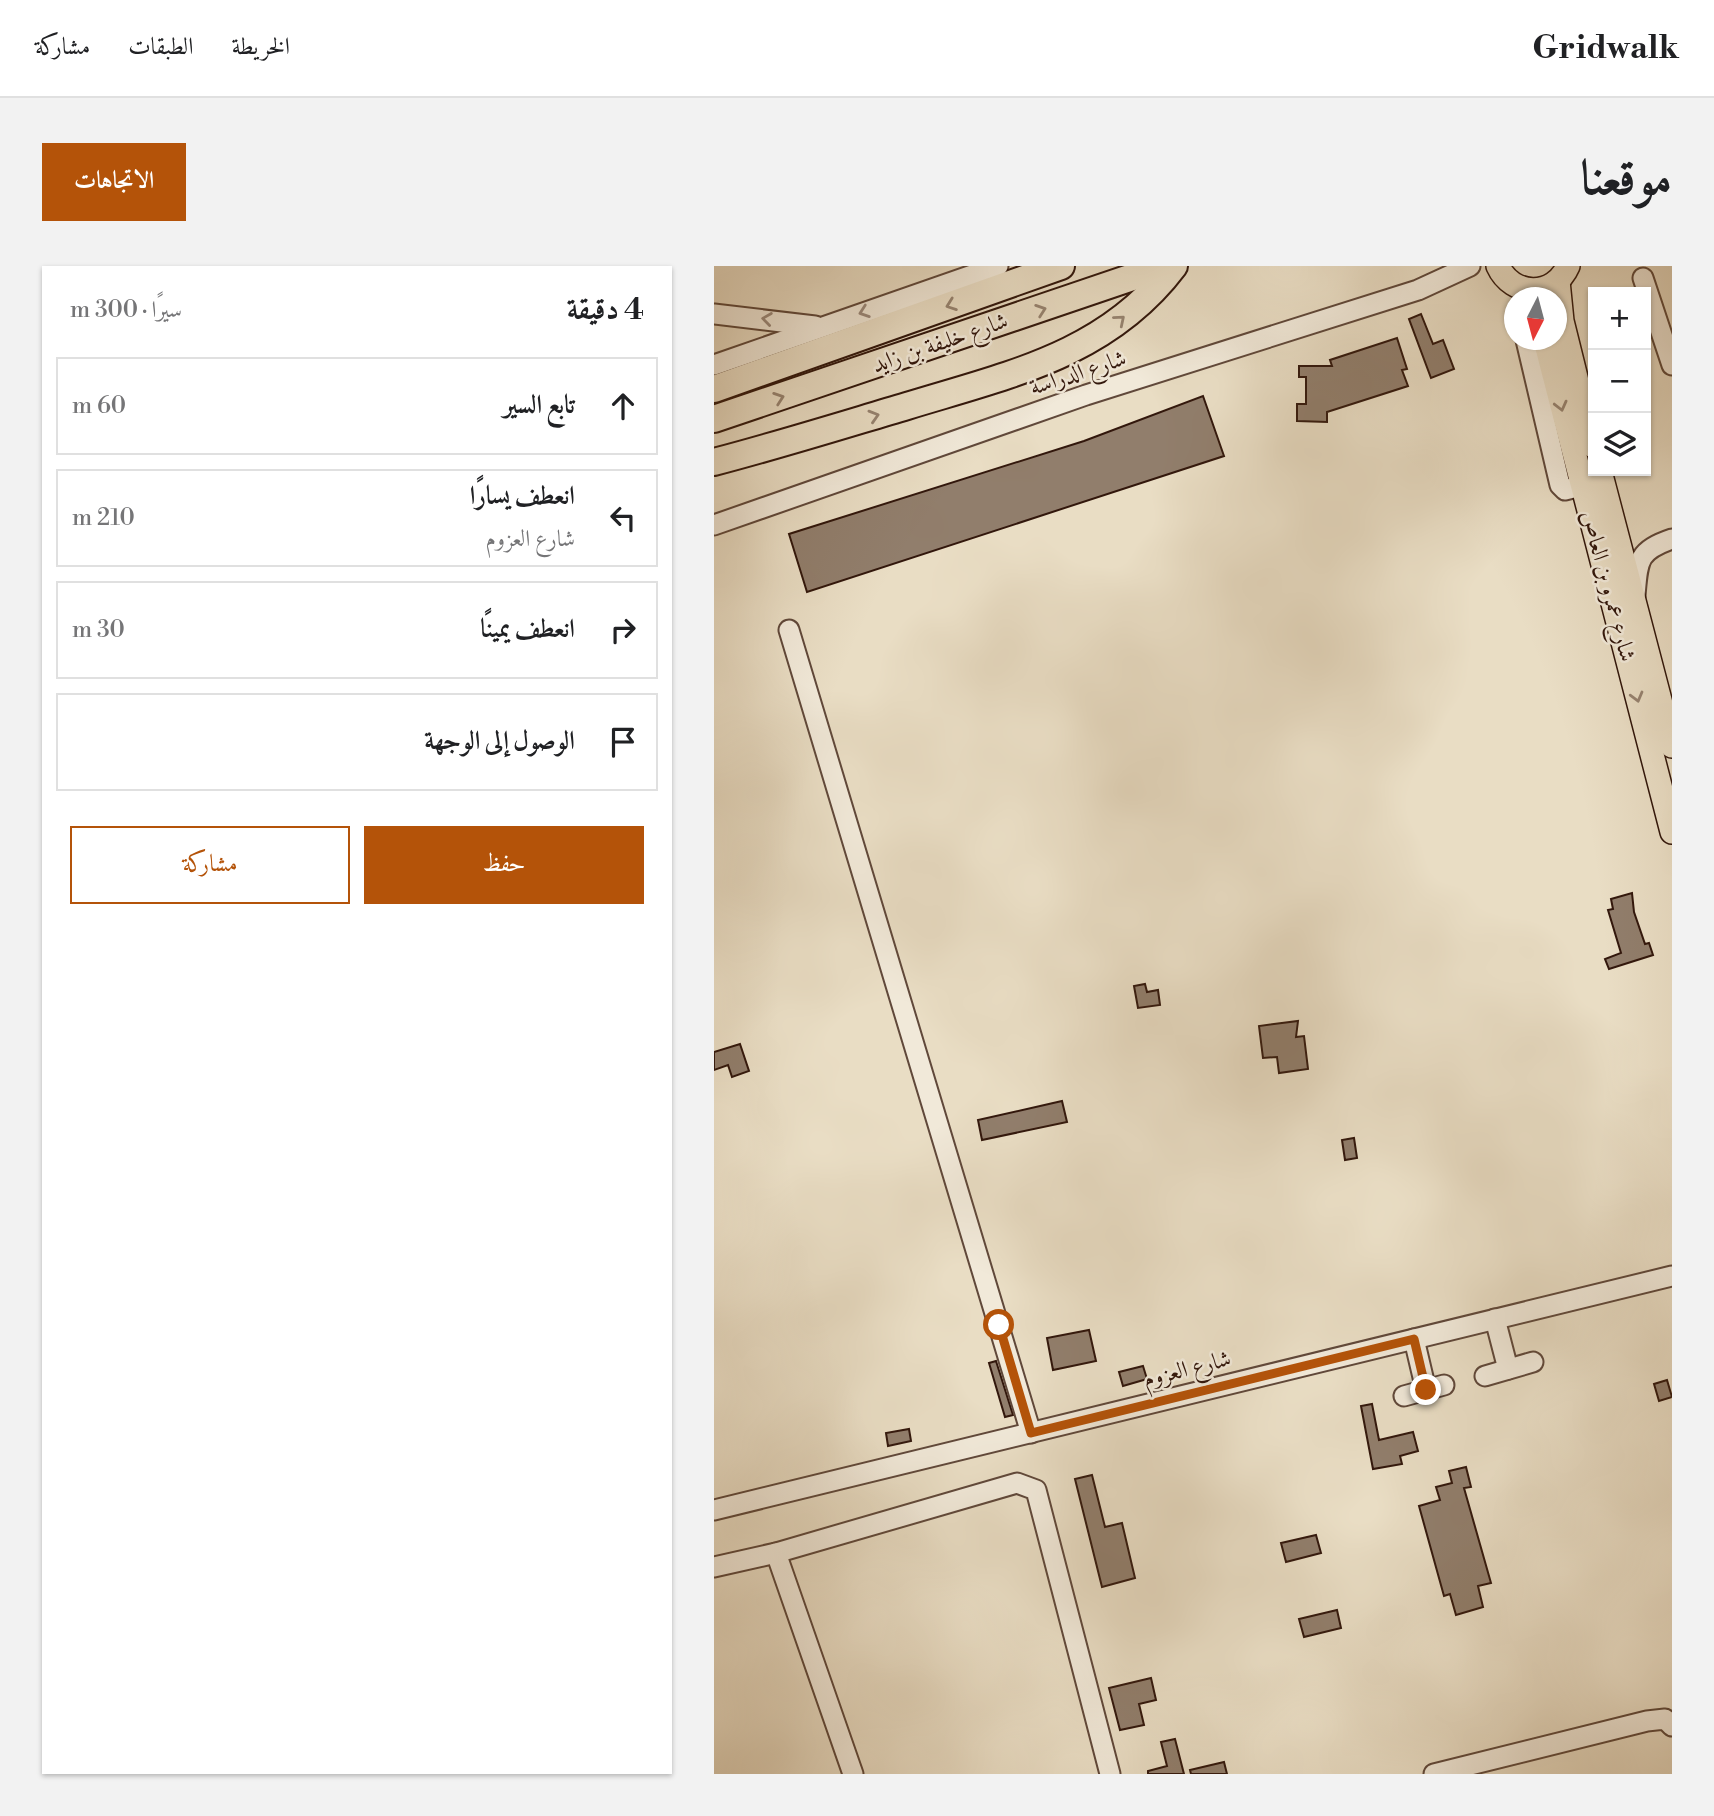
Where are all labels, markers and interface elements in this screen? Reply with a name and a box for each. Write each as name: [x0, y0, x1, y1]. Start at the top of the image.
text: Gridwalk: [1532, 28, 1679, 69]
text: مشاركة: [35, 32, 90, 62]
text: الطبقات: [128, 32, 194, 62]
text: الخريطة: [232, 32, 290, 62]
button: الاتجاهات: [42, 143, 186, 221]
text: موقعنا: [1580, 149, 1672, 210]
north arrow: [1504, 287, 1567, 350]
map controls: [1588, 287, 1651, 476]
button: +: [1588, 287, 1651, 350]
text: 4 دقيقة: [567, 291, 644, 329]
text: سيرًا · 300 m: [70, 296, 182, 324]
one-way arrow: [945, 297, 957, 311]
one-way arrow: [1034, 303, 1046, 318]
one-way arrow: [859, 304, 871, 318]
street label: شارع خليفة بن زايد: [868, 307, 1013, 384]
one-way arrow: [761, 312, 773, 327]
one-way arrow: [1111, 316, 1124, 328]
street label: شارع الدراسة: [1026, 344, 1131, 407]
button: −: [1588, 350, 1651, 413]
icon: ahead: [604, 387, 642, 425]
text: تابع السير: [503, 389, 575, 421]
text: 60 m: [72, 392, 126, 420]
one-way arrow: [772, 392, 784, 406]
one-way arrow: [1553, 400, 1567, 412]
one-way arrow: [867, 409, 879, 424]
button: layers: [1588, 413, 1651, 476]
text: انعطف يسارًا: [470, 480, 575, 512]
icon: left: [604, 499, 642, 537]
text: 210 m: [72, 504, 135, 532]
street label: شارع عمرو بن العاص: [1570, 507, 1642, 666]
text: شارع العزوم: [485, 525, 575, 553]
icon: right: [604, 611, 642, 649]
text: انعطف يمينًا: [480, 613, 575, 645]
text: 30 m: [72, 616, 125, 644]
one-way arrow: [1629, 691, 1643, 703]
icon: arrive: [604, 723, 642, 761]
text: الوصول إلى الوجهة: [424, 725, 575, 757]
button: مشاركة: [70, 826, 350, 904]
button: حفظ: [364, 826, 644, 904]
route start: [983, 1309, 1014, 1340]
street label: شارع العزوم: [1140, 1345, 1235, 1398]
route end: [1410, 1374, 1441, 1405]

